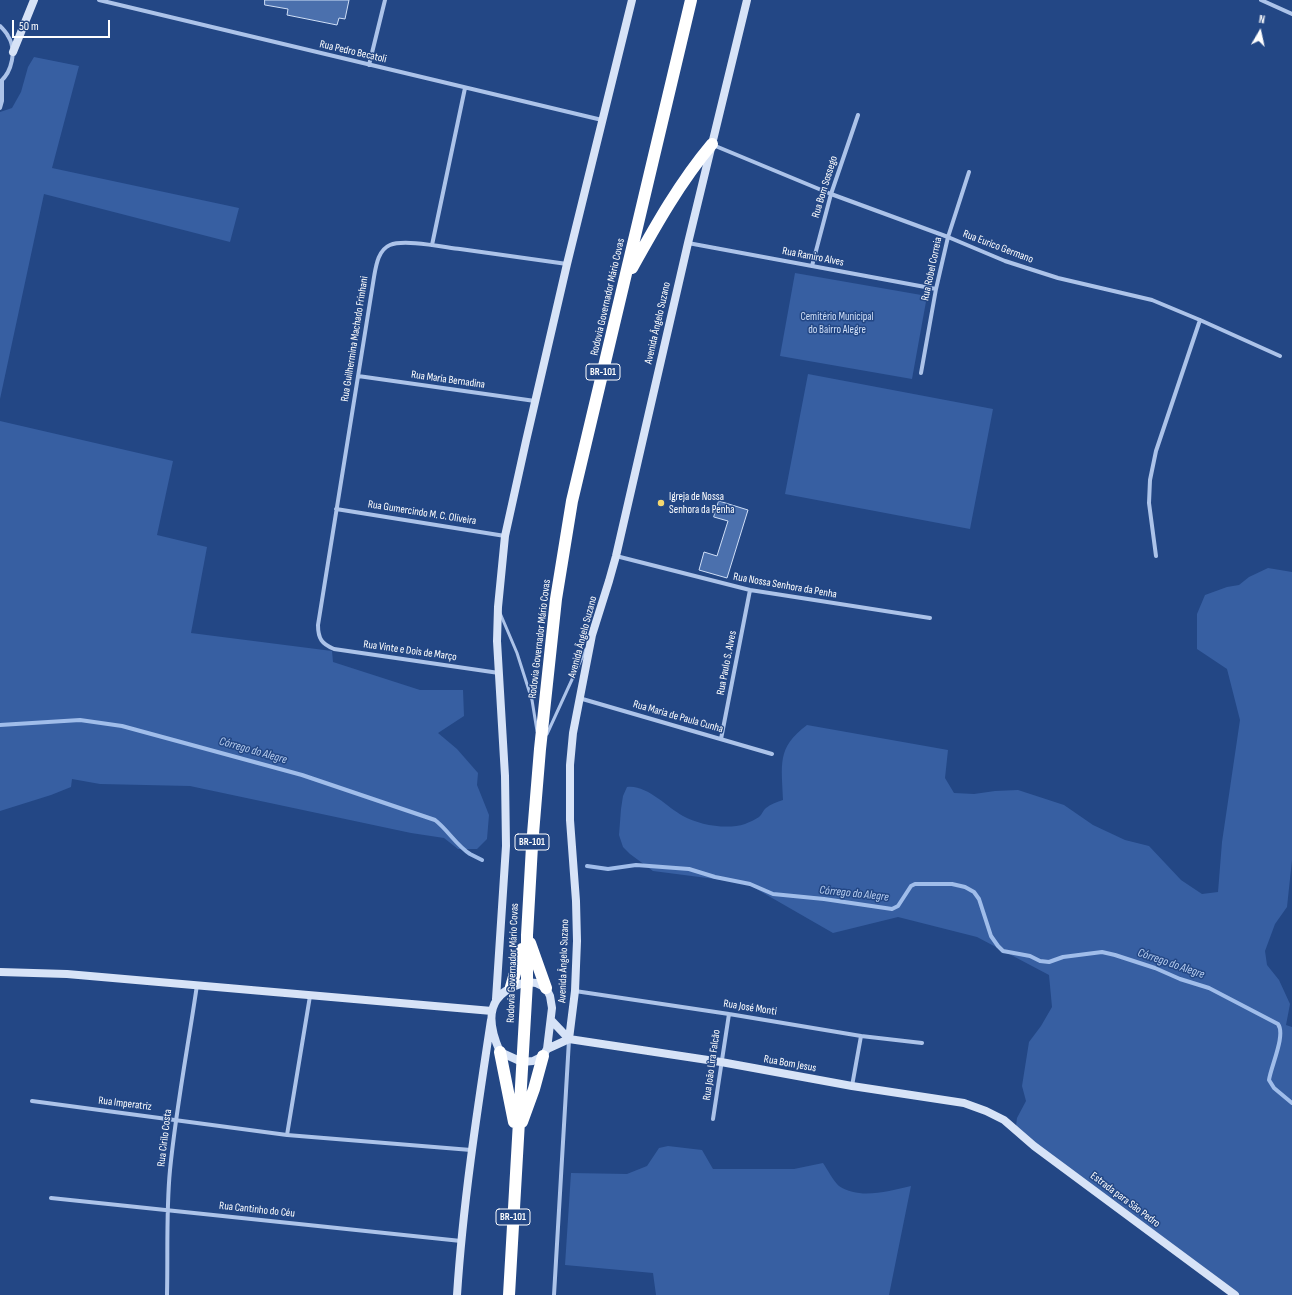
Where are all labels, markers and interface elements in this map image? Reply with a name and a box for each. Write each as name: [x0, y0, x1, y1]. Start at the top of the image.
scale bar: [14, 12, 112, 38]
north arrow: [1240, 12, 1280, 52]
text: N: [1258, 13, 1266, 27]
text: 50 m: [19, 19, 39, 34]
street label: Rua Pedro Becatoli: [318, 38, 388, 66]
street label: Rua Bom Sossego: [809, 154, 841, 220]
street label: Rua Eurico Germano: [961, 228, 1035, 266]
street label: Rua Robel Correia: [919, 236, 945, 302]
street label: Rodovia Governador Mário Covas: [588, 237, 628, 357]
street label: Rua Ramiro Alves: [781, 245, 845, 269]
street label: Rua Guilhermina Machado Frinhani: [339, 275, 371, 403]
street label: Avenida Ângelo Suzano: [642, 281, 674, 365]
park label: Cemitério Municipal do Bairro Alegre: [800, 310, 874, 336]
road number: BR-101: [586, 364, 620, 380]
street label: Rua Maria Bernadina: [410, 368, 486, 392]
place label: Igreja de Nossa Senhora da Penha: [669, 490, 734, 516]
street label: Rua Gumercindo M. C. Oliveira: [367, 498, 477, 528]
marker: Igreja de Nossa Senhora da Penha: [656, 498, 666, 508]
street label: Rua Nossa Senhora da Penha: [732, 570, 838, 602]
street label: Rodovia Governador Mário Covas: [526, 579, 554, 699]
street label: Avenida Ângelo Suzano: [566, 595, 600, 679]
street label: Rua Paulo S. Alves: [714, 630, 740, 696]
street label: Rua Vinte e Dois de Março: [362, 638, 458, 664]
street label: Rua Maria de Paula Cunha: [631, 698, 725, 736]
water label: Córrego do Alegre: [217, 734, 289, 768]
road number: BR-101: [515, 834, 549, 850]
water label: Córrego do Alegre: [819, 883, 889, 905]
street label: Rodovia Governador Mário Covas: [504, 903, 522, 1023]
street label: Avenida Ângelo Suzano: [556, 919, 572, 1003]
water label: Córrego do Alegre: [1136, 946, 1206, 982]
street label: Rua José Monti: [722, 997, 778, 1019]
street label: Rua João Lira Falcão: [700, 1029, 724, 1101]
street label: Rua Bom Jesus: [763, 1053, 817, 1075]
street label: Rua Imperatriz: [98, 1094, 152, 1114]
street label: Rua Cirilo Costa: [155, 1108, 175, 1168]
street label: Estrada para São Pedro: [1088, 1170, 1162, 1230]
street label: Rua Cantinho do Céu: [218, 1199, 296, 1221]
road number: BR-101: [496, 1209, 530, 1225]

